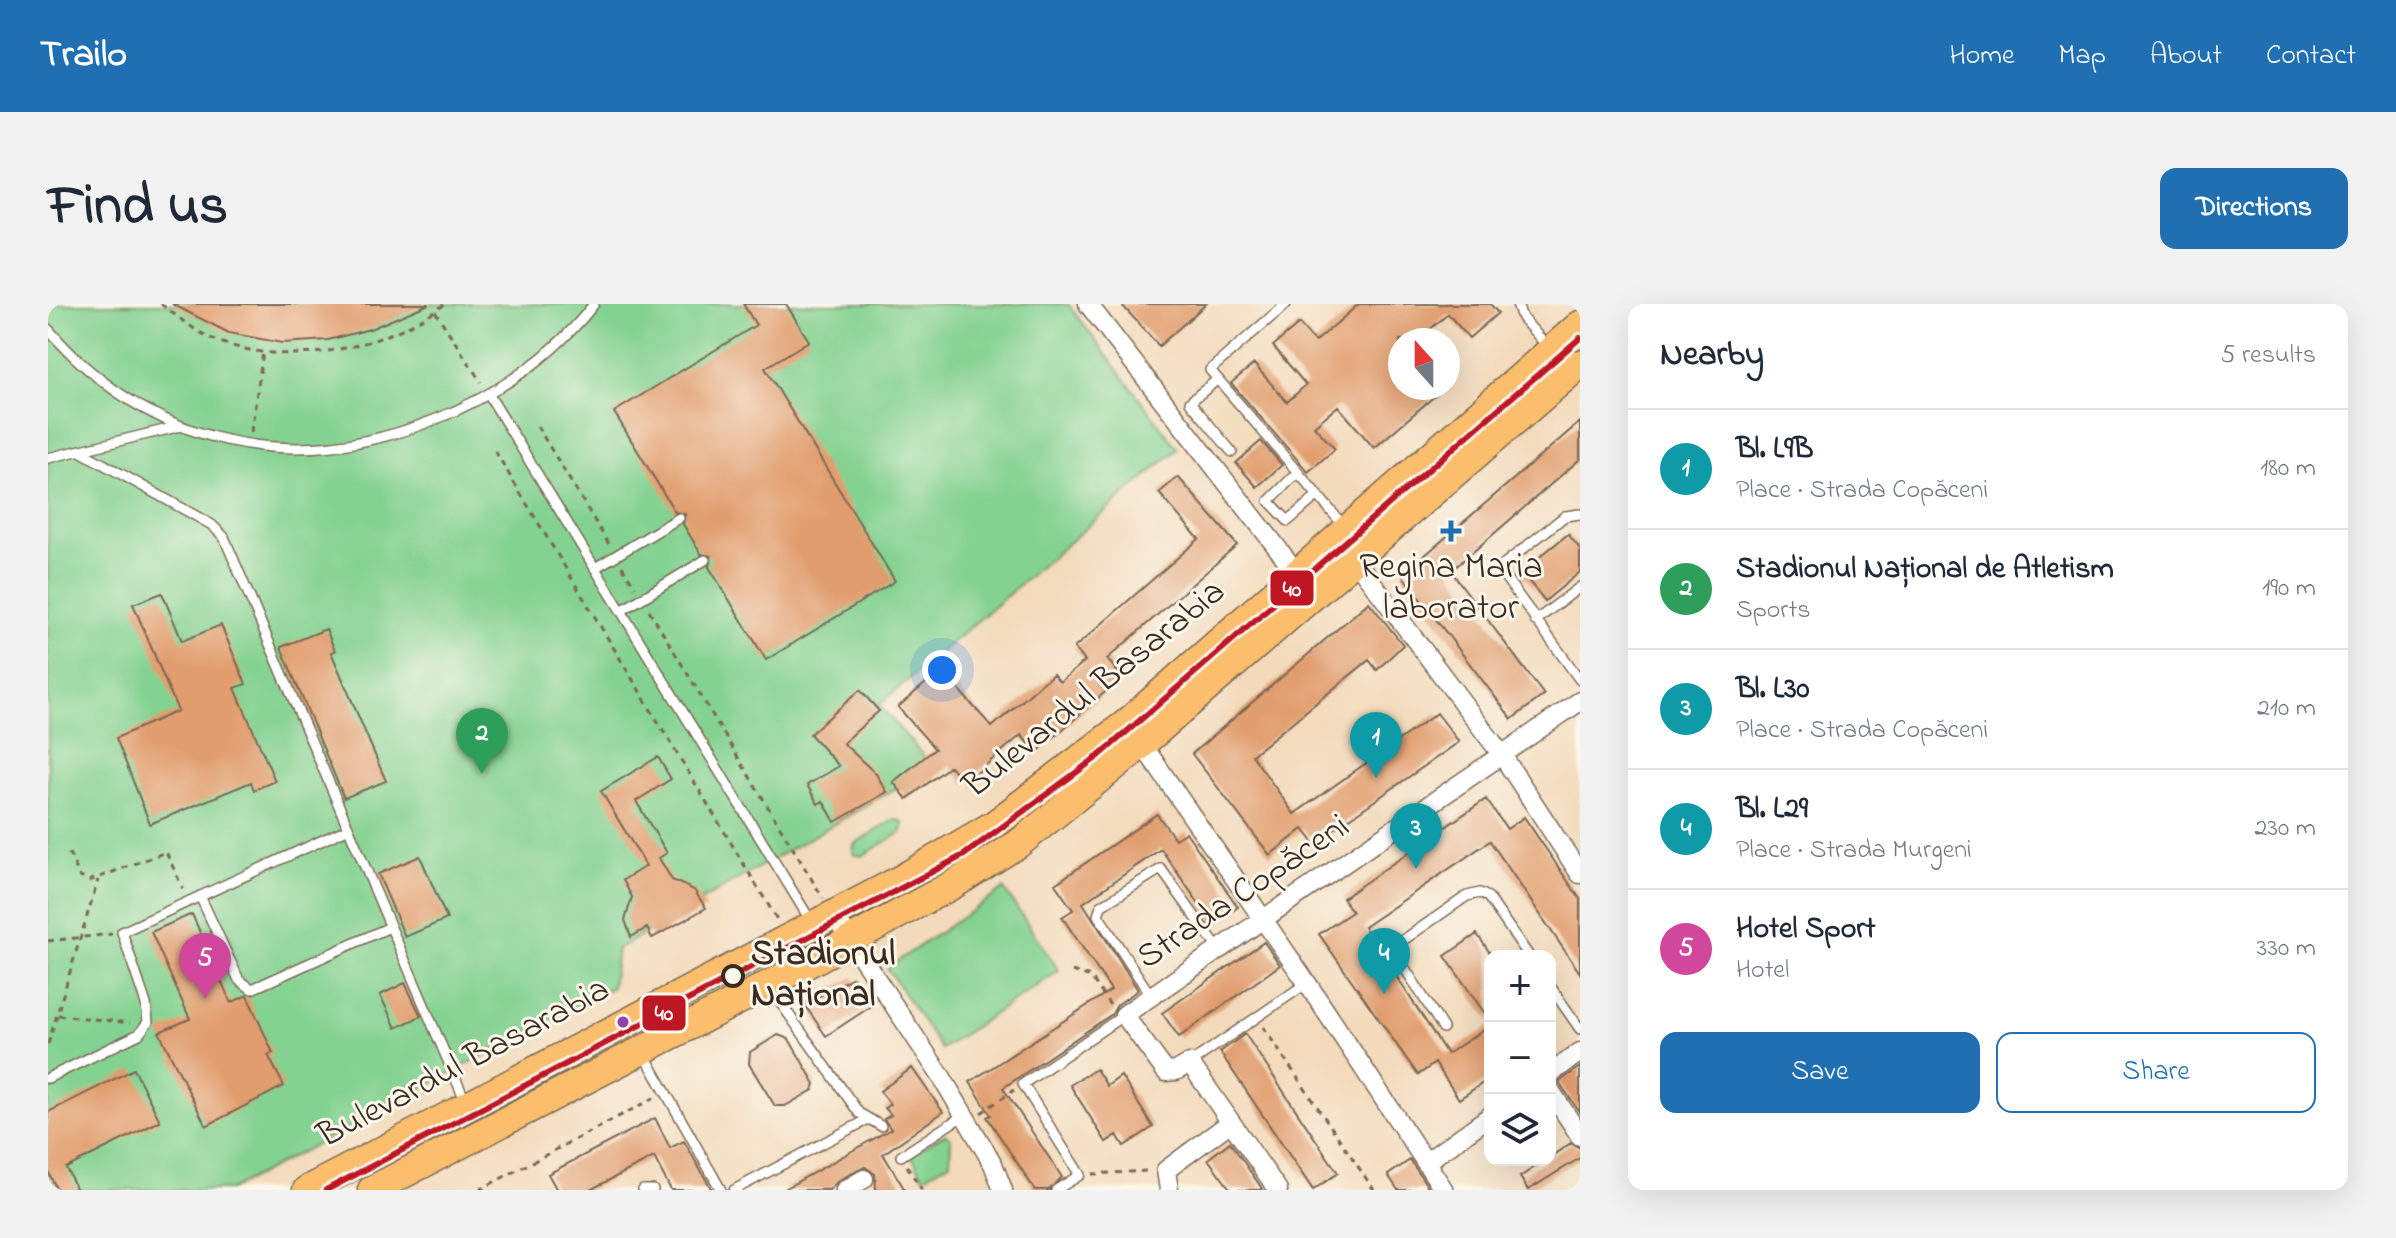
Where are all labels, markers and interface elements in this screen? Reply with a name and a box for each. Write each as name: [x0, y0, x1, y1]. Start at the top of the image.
text: Trailo: [40, 28, 127, 84]
text: Home: [1949, 36, 2015, 77]
text: Map: [2059, 36, 2106, 77]
text: About: [2150, 36, 2222, 77]
text: Contact: [2266, 36, 2356, 77]
text: Find us: [48, 168, 228, 249]
button: Directions: [2160, 168, 2348, 249]
north arrow: [1388, 328, 1460, 400]
text: Nearby: [1660, 331, 1764, 381]
text: 5 results: [2221, 337, 2316, 375]
text: Bl. L9B: [1736, 428, 1813, 472]
text: 1: [1682, 450, 1690, 488]
text: 180 m: [2260, 450, 2316, 488]
text: Place · Strada Copăceni: [1736, 472, 1988, 510]
marker: Regina Maria laborator: [1440, 520, 1462, 542]
place label: Regina Maria laborator: [1359, 542, 1543, 636]
text: Stadionul Național de Atletism: [1736, 548, 2114, 592]
street label: Bulevardul Basarabia: [952, 567, 1238, 813]
line badge: 40: [1269, 569, 1315, 607]
text: 2: [1680, 570, 1692, 608]
text: 190 m: [2262, 570, 2316, 608]
text: 40: [1283, 575, 1302, 607]
text: Sports: [1736, 592, 1810, 630]
your location: [922, 650, 962, 690]
text: Bl. L30: [1736, 668, 1810, 712]
text: 3: [1681, 690, 1691, 728]
text: 210 m: [2257, 690, 2316, 728]
pin: 2: [456, 708, 508, 774]
pin: 1: [1350, 712, 1402, 778]
text: Place · Strada Copăceni: [1736, 712, 1988, 750]
text: Bl. L29: [1736, 788, 1808, 832]
street label: Strada Copăceni: [1127, 802, 1361, 984]
pin: 3: [1390, 803, 1442, 869]
text: 4: [1681, 810, 1691, 848]
text: 230 m: [2254, 810, 2316, 848]
text: Place · Strada Murgeni: [1736, 832, 1972, 870]
text: Hotel Sport: [1736, 908, 1876, 952]
pin: 4: [1358, 928, 1410, 994]
place label: Stadionul Național: [751, 929, 895, 1023]
text: 5: [1679, 930, 1693, 968]
text: 330 m: [2257, 930, 2316, 968]
pin: 5: [179, 933, 231, 999]
map controls: [1484, 950, 1556, 1166]
button: +: [1484, 950, 1556, 1022]
text: Hotel: [1736, 952, 1789, 990]
street label: Bulevardul Basarabia: [308, 965, 620, 1164]
marker: Stadionul Național: [722, 965, 744, 987]
line badge: 40: [641, 994, 687, 1032]
text: 40: [655, 999, 674, 1031]
unlabelled marker: [615, 1014, 631, 1030]
button: −: [1484, 1022, 1556, 1094]
button: Save: [1660, 1032, 1980, 1113]
button: Share: [1996, 1032, 2316, 1113]
button: layers: [1484, 1094, 1556, 1166]

